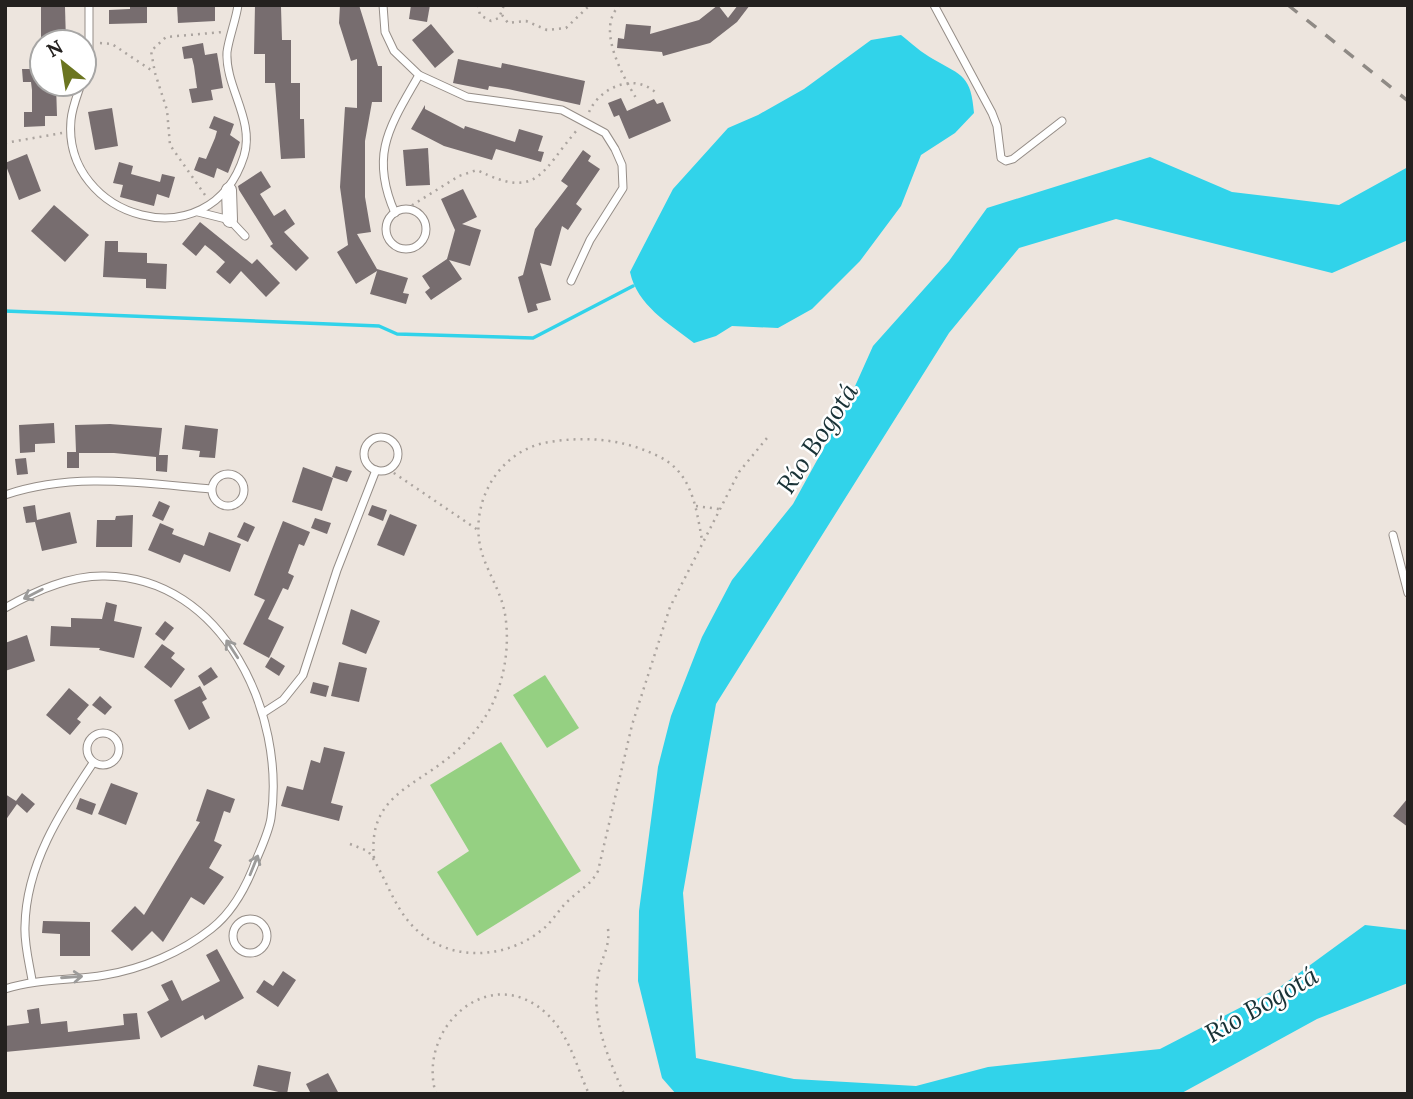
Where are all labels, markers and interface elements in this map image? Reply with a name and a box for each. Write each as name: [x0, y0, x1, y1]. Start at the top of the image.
north arrow: [28, 28, 98, 98]
text: N: [42, 34, 67, 62]
water label: Río Bogotá: [769, 376, 865, 500]
one-way arrow: [23, 587, 44, 601]
one-way arrow: [224, 640, 239, 659]
one-way arrow: [249, 855, 262, 876]
water label: Río Bogotá: [1198, 958, 1324, 1050]
one-way arrow: [60, 971, 83, 984]

